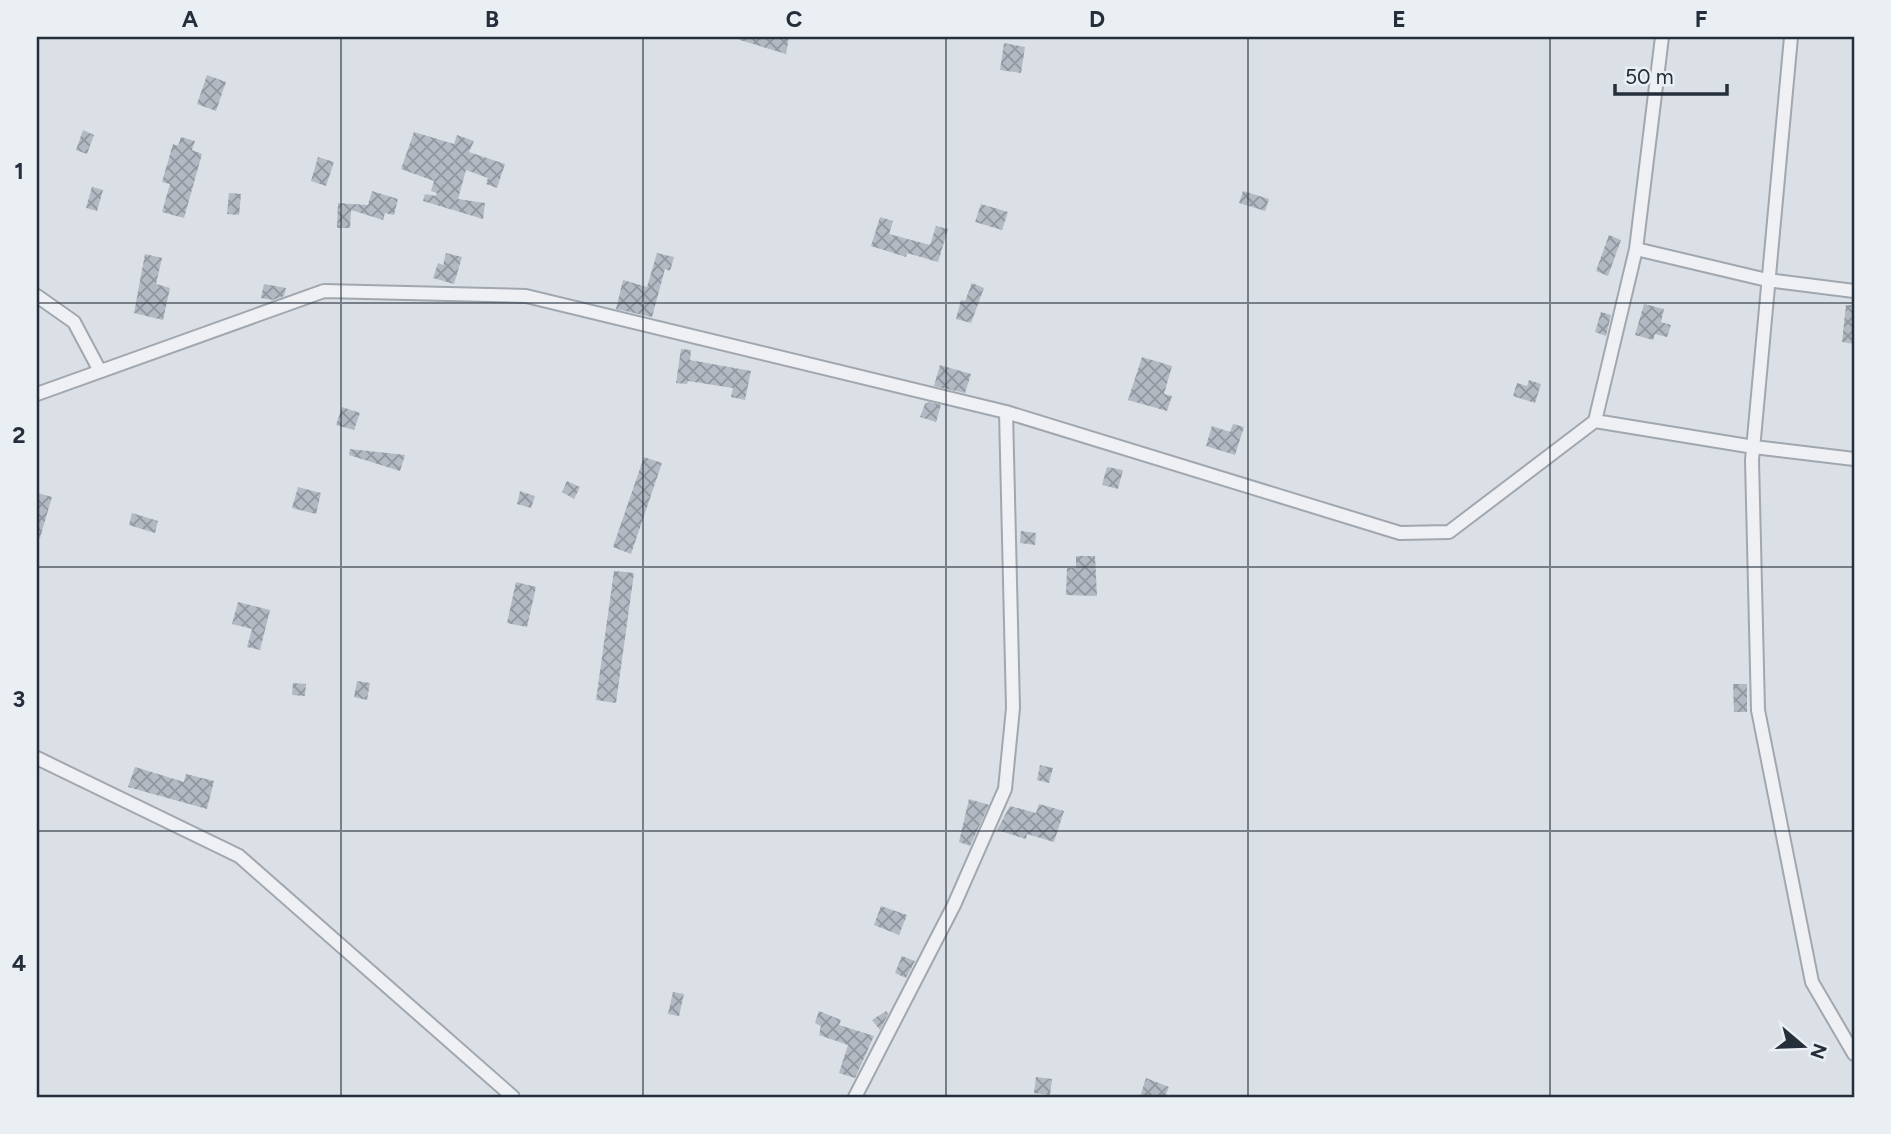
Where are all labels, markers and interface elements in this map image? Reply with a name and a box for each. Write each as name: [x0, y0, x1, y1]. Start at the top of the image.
text: A: [182, 5, 199, 33]
text: B: [485, 5, 499, 33]
text: C: [786, 5, 803, 33]
text: D: [1089, 5, 1105, 33]
text: E: [1392, 5, 1406, 33]
text: F: [1695, 5, 1708, 33]
scale bar: [1615, 52, 1727, 96]
text: 50 m: [1625, 64, 1674, 89]
text: 1: [14, 157, 24, 185]
text: 2: [12, 421, 26, 449]
text: 3: [13, 685, 25, 713]
text: 4: [12, 949, 26, 977]
north arrow: [1769, 1012, 1839, 1082]
text: N: [1805, 1041, 1832, 1062]

